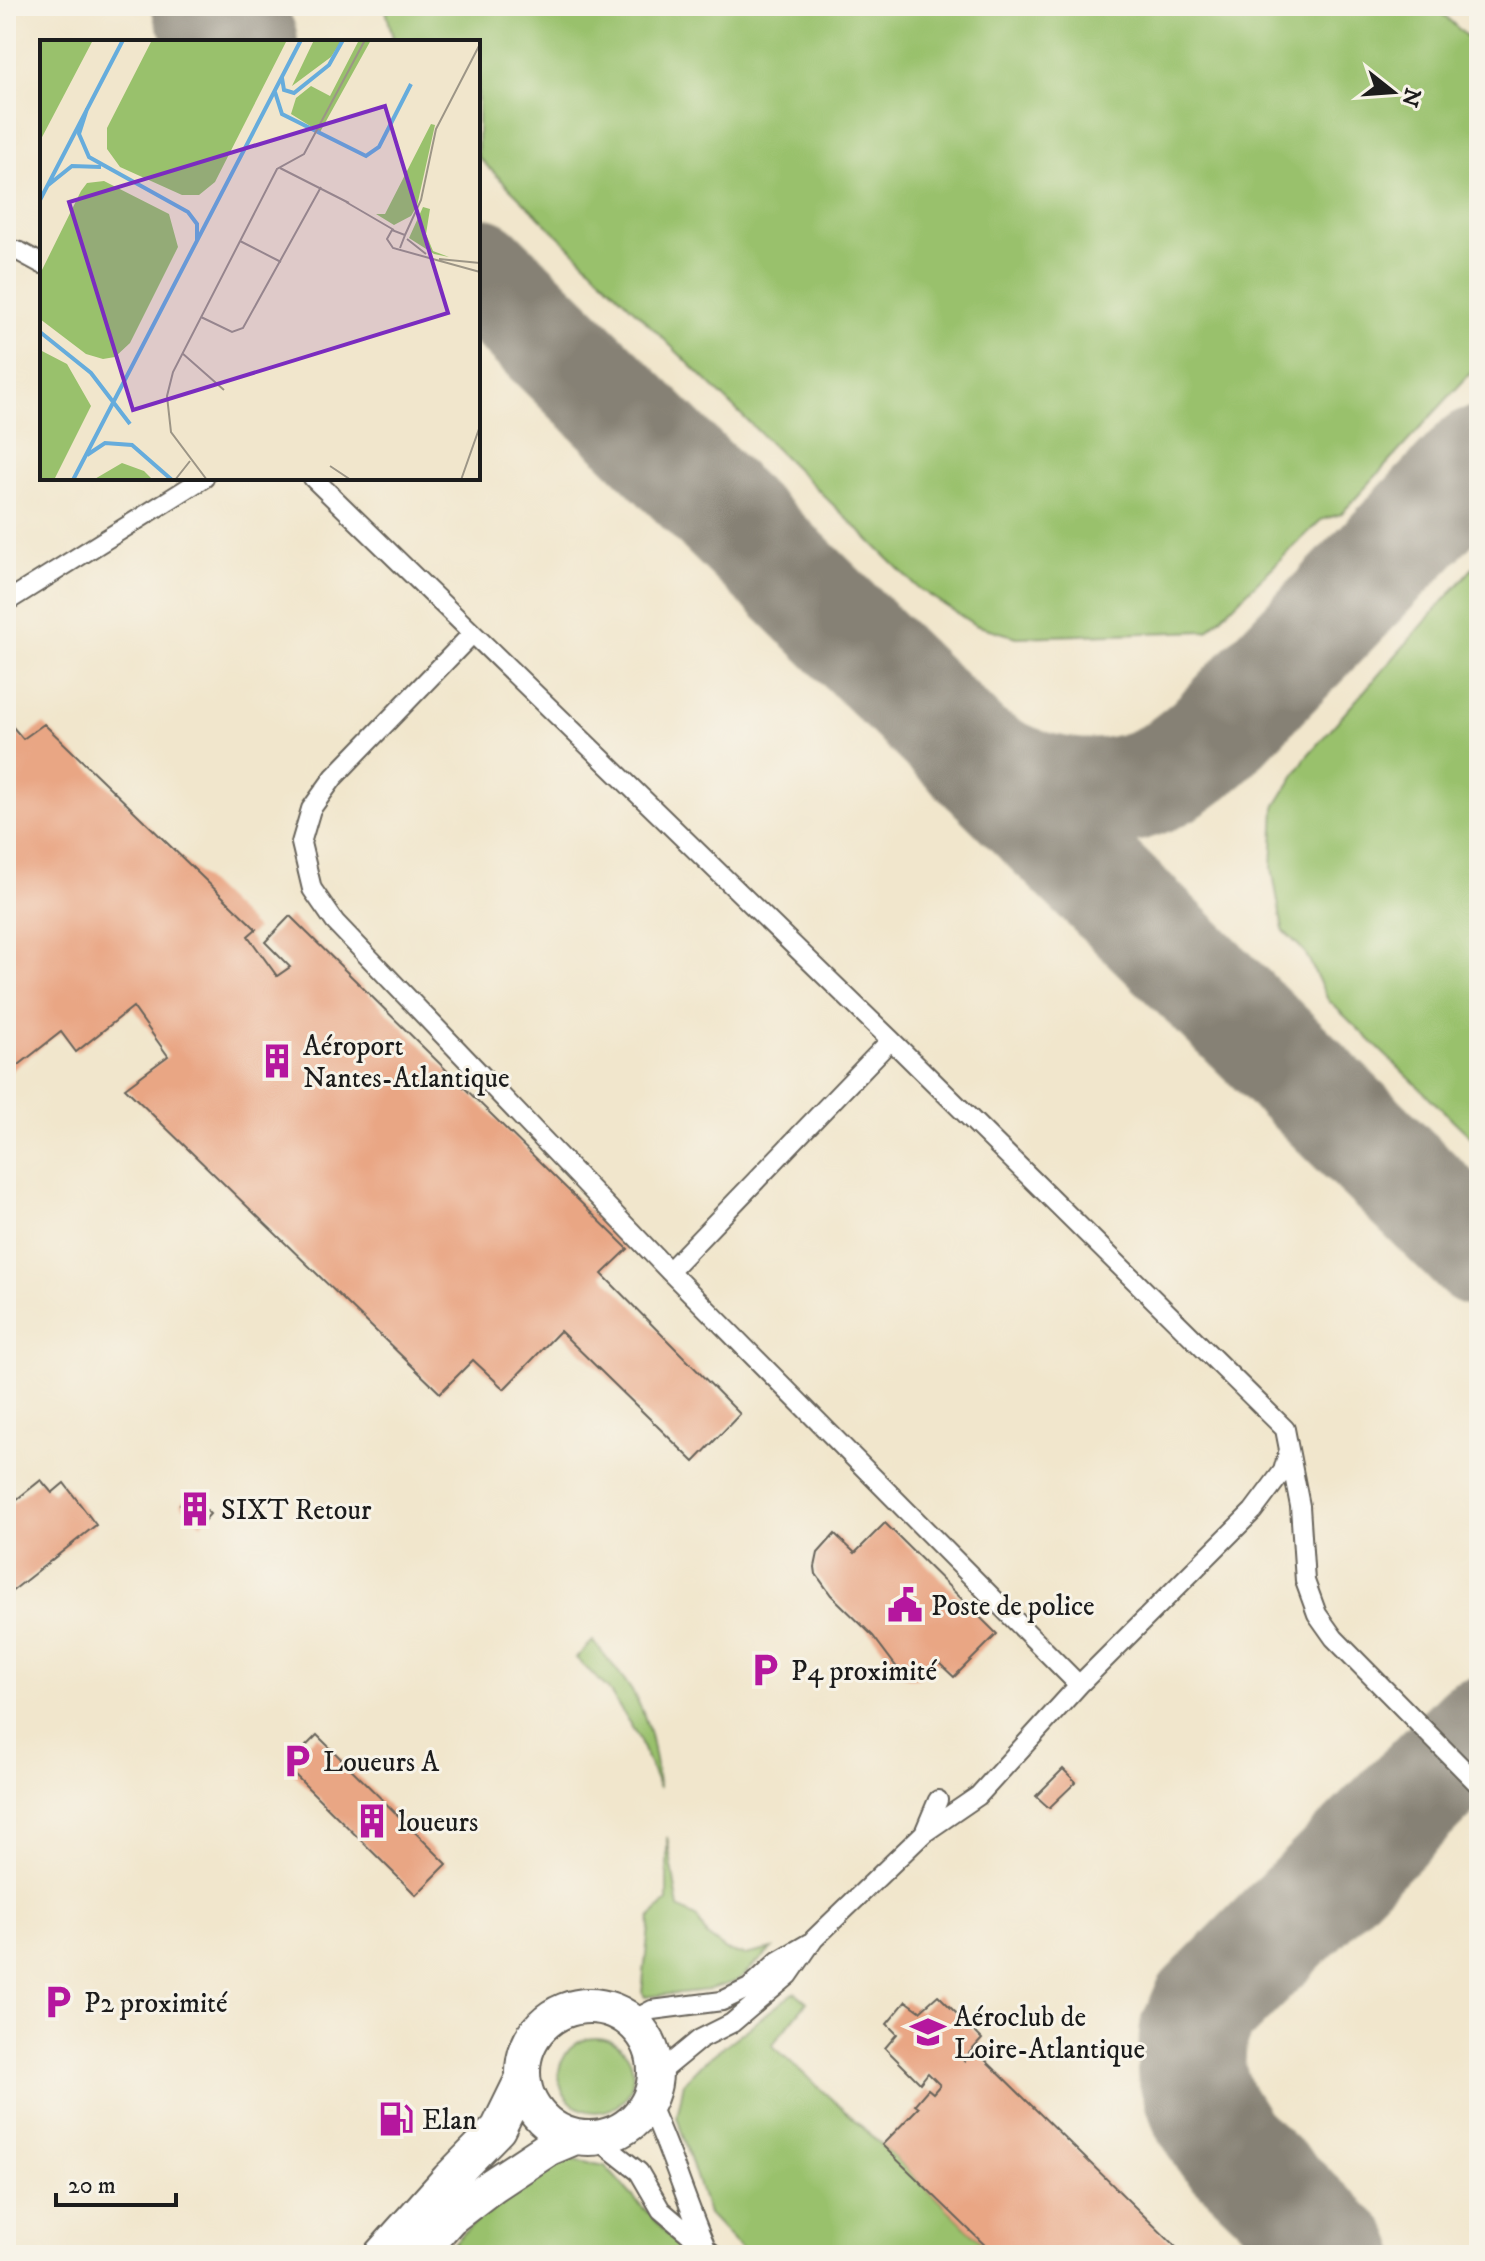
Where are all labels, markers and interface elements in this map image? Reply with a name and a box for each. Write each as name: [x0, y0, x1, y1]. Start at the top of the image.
inset map: [40, 40, 480, 480]
north arrow: [1353, 52, 1433, 132]
text: N: [1395, 85, 1426, 110]
place label: Aéroport Nantes-Atlantique: [303, 1029, 510, 1096]
building icon: Aéroport Nantes-Atlantique: [258, 1042, 296, 1080]
building icon: SIXT Retour: [176, 1490, 214, 1528]
place label: SIXT Retour: [221, 1493, 372, 1528]
public building icon: Poste de police: [886, 1586, 924, 1624]
place label: Poste de police: [931, 1589, 1095, 1624]
parking icon: P4 proximité: [746, 1651, 784, 1689]
place label: P4 proximité: [791, 1654, 937, 1689]
parking icon: Loueurs A: [278, 1742, 316, 1780]
place label: Loueurs A: [323, 1745, 440, 1780]
building icon: loueurs: [353, 1802, 391, 1840]
place label: loueurs: [398, 1805, 478, 1840]
parking icon: P2 proximité: [39, 1983, 77, 2021]
place label: P2 proximité: [84, 1986, 228, 2021]
place label: Aéroclub de Loire-Atlantique: [954, 2000, 1145, 2067]
school or university icon: Aéroclub de Loire-Atlantique: [909, 2013, 947, 2051]
fuel station icon: Elan: [377, 2100, 415, 2138]
place label: Elan: [422, 2103, 477, 2138]
scale bar: [56, 2157, 176, 2207]
text: 20 m: [68, 2171, 116, 2201]

